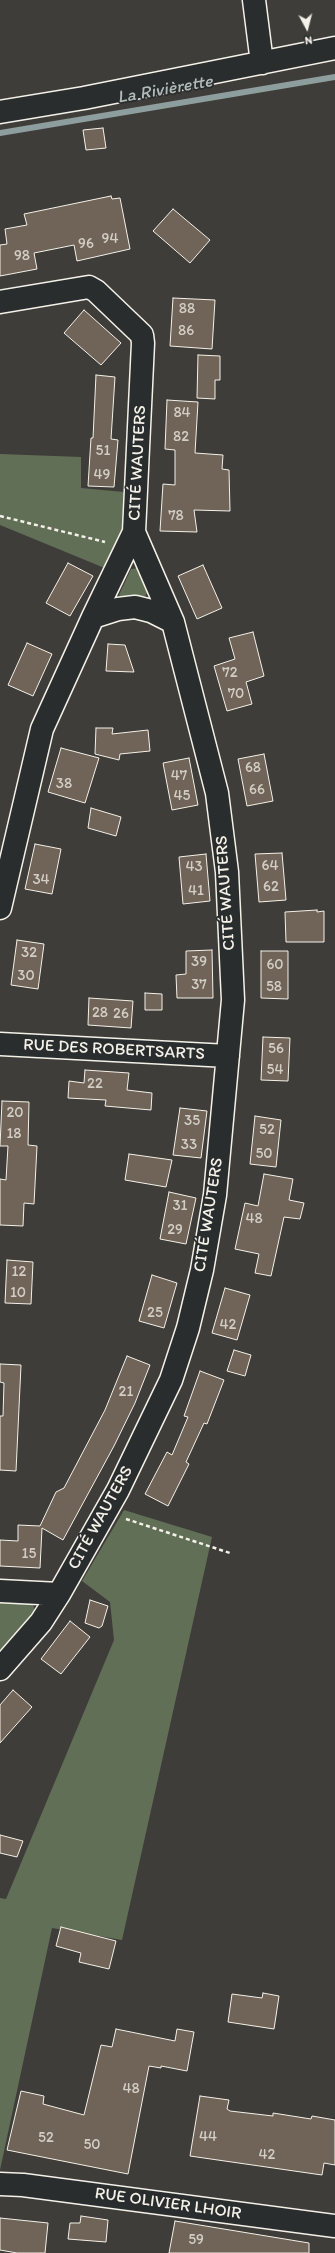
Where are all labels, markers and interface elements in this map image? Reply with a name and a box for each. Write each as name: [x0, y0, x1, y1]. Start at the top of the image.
north arrow: [287, 8, 327, 48]
text: N: [304, 34, 313, 47]
water label: La Rivièrette: [116, 71, 214, 109]
house number: 94: [102, 230, 118, 248]
house number: 96: [78, 235, 94, 253]
house number: 98: [14, 247, 30, 265]
house number: 88: [179, 300, 195, 318]
house number: 86: [178, 322, 194, 340]
house number: 84: [173, 404, 191, 422]
street label: CITÉ WAUTERS: [125, 405, 151, 521]
house number: 82: [173, 428, 189, 446]
house number: 51: [96, 442, 110, 460]
house number: 49: [94, 466, 110, 484]
house number: 78: [168, 507, 184, 525]
house number: 72: [222, 664, 238, 682]
house number: 70: [228, 685, 244, 703]
house number: 68: [245, 759, 261, 777]
house number: 47: [171, 767, 187, 785]
house number: 38: [56, 775, 72, 793]
house number: 66: [249, 781, 265, 799]
house number: 45: [174, 787, 190, 805]
street label: CITÉ WAUTERS: [212, 835, 240, 951]
house number: 64: [262, 857, 278, 875]
house number: 43: [185, 858, 203, 876]
house number: 34: [32, 871, 50, 889]
house number: 62: [263, 878, 279, 896]
house number: 41: [188, 882, 204, 900]
house number: 32: [21, 944, 37, 962]
house number: 39: [191, 953, 207, 971]
house number: 60: [266, 956, 284, 974]
house number: 30: [17, 967, 35, 985]
house number: 37: [191, 976, 207, 994]
house number: 58: [266, 978, 282, 996]
house number: 28: [92, 1004, 108, 1022]
house number: 26: [113, 1005, 129, 1023]
street label: RUE DES ROBERTSARTS: [23, 1035, 205, 1065]
house number: 56: [268, 1040, 284, 1058]
house number: 54: [267, 1061, 283, 1079]
house number: 22: [87, 1075, 103, 1093]
house number: 20: [6, 1104, 24, 1122]
house number: 35: [184, 1112, 200, 1130]
house number: 52: [259, 1121, 275, 1139]
house number: 18: [6, 1125, 22, 1143]
house number: 33: [181, 1136, 197, 1154]
house number: 50: [255, 1145, 273, 1163]
street label: CITÉ WAUTERS: [190, 1156, 228, 1274]
house number: 31: [172, 1197, 188, 1215]
house number: 48: [245, 1210, 263, 1228]
house number: 29: [167, 1221, 183, 1239]
house number: 12: [12, 1263, 26, 1281]
house number: 10: [10, 1284, 26, 1302]
house number: 25: [147, 1304, 163, 1322]
house number: 42: [220, 1316, 236, 1334]
house number: 21: [119, 1383, 133, 1401]
street label: CITÉ WAUTERS: [64, 1463, 138, 1573]
house number: 15: [22, 1545, 36, 1563]
house number: 48: [122, 2080, 140, 2098]
house number: 44: [199, 2128, 217, 2146]
house number: 52: [38, 2129, 54, 2147]
house number: 50: [83, 2136, 101, 2154]
house number: 42: [259, 2146, 275, 2164]
street label: RUE OLIVIER LHOIR: [93, 2184, 243, 2224]
house number: 59: [188, 2231, 204, 2249]

